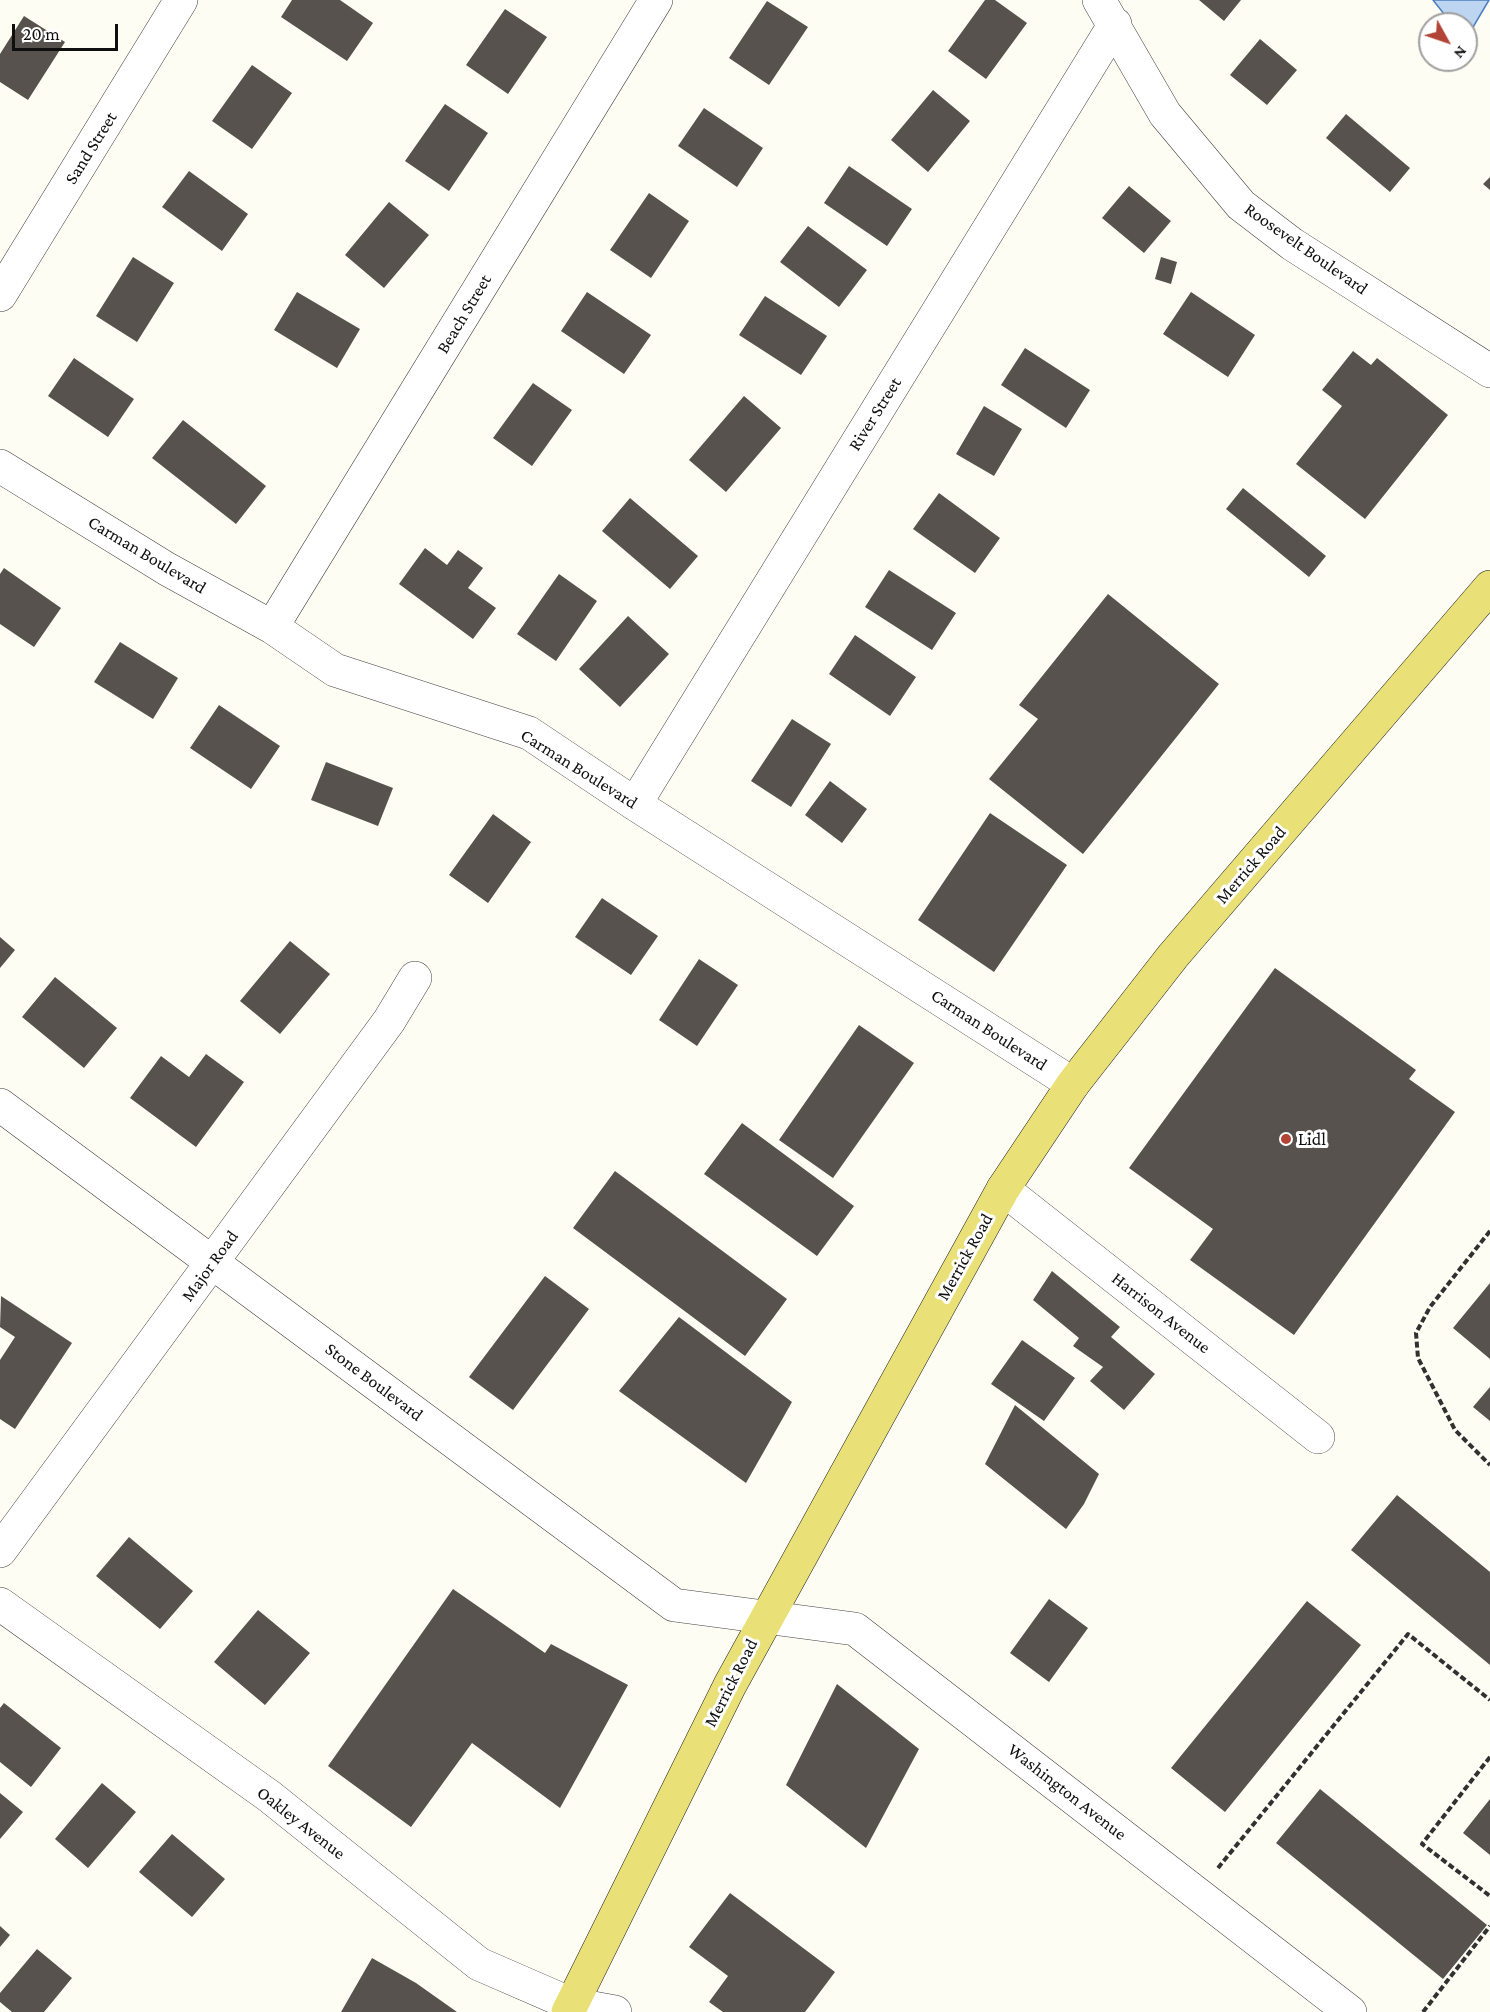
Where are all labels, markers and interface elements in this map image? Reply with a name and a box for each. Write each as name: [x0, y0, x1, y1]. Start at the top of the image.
scale bar: [15, 12, 122, 50]
north arrow: [1418, 12, 1478, 72]
text: 20 m: [23, 24, 60, 44]
text: N: [1451, 43, 1471, 62]
street label: Sand Street: [60, 108, 122, 188]
street label: Roosevelt Boulevard: [1240, 198, 1372, 300]
street label: Beach Street: [432, 270, 496, 358]
street label: River Street: [844, 373, 906, 455]
street label: Carman Boulevard: [84, 511, 210, 599]
street label: Carman Boulevard: [516, 724, 642, 814]
street label: Merrick Road: [1211, 822, 1291, 908]
street label: Carman Boulevard: [927, 984, 1051, 1076]
place label: Lidl: [1298, 1128, 1326, 1150]
marker: Lidl: [1279, 1132, 1293, 1146]
street label: Merrick Road: [932, 1210, 998, 1304]
street label: Major Road: [177, 1226, 243, 1306]
street label: Harrison Avenue: [1107, 1268, 1215, 1358]
street label: Stone Boulevard: [321, 1338, 427, 1426]
street label: Merrick Road: [700, 1635, 762, 1731]
street label: Washington Avenue: [1003, 1739, 1131, 1845]
street label: Oakley Avenue: [252, 1782, 350, 1864]

